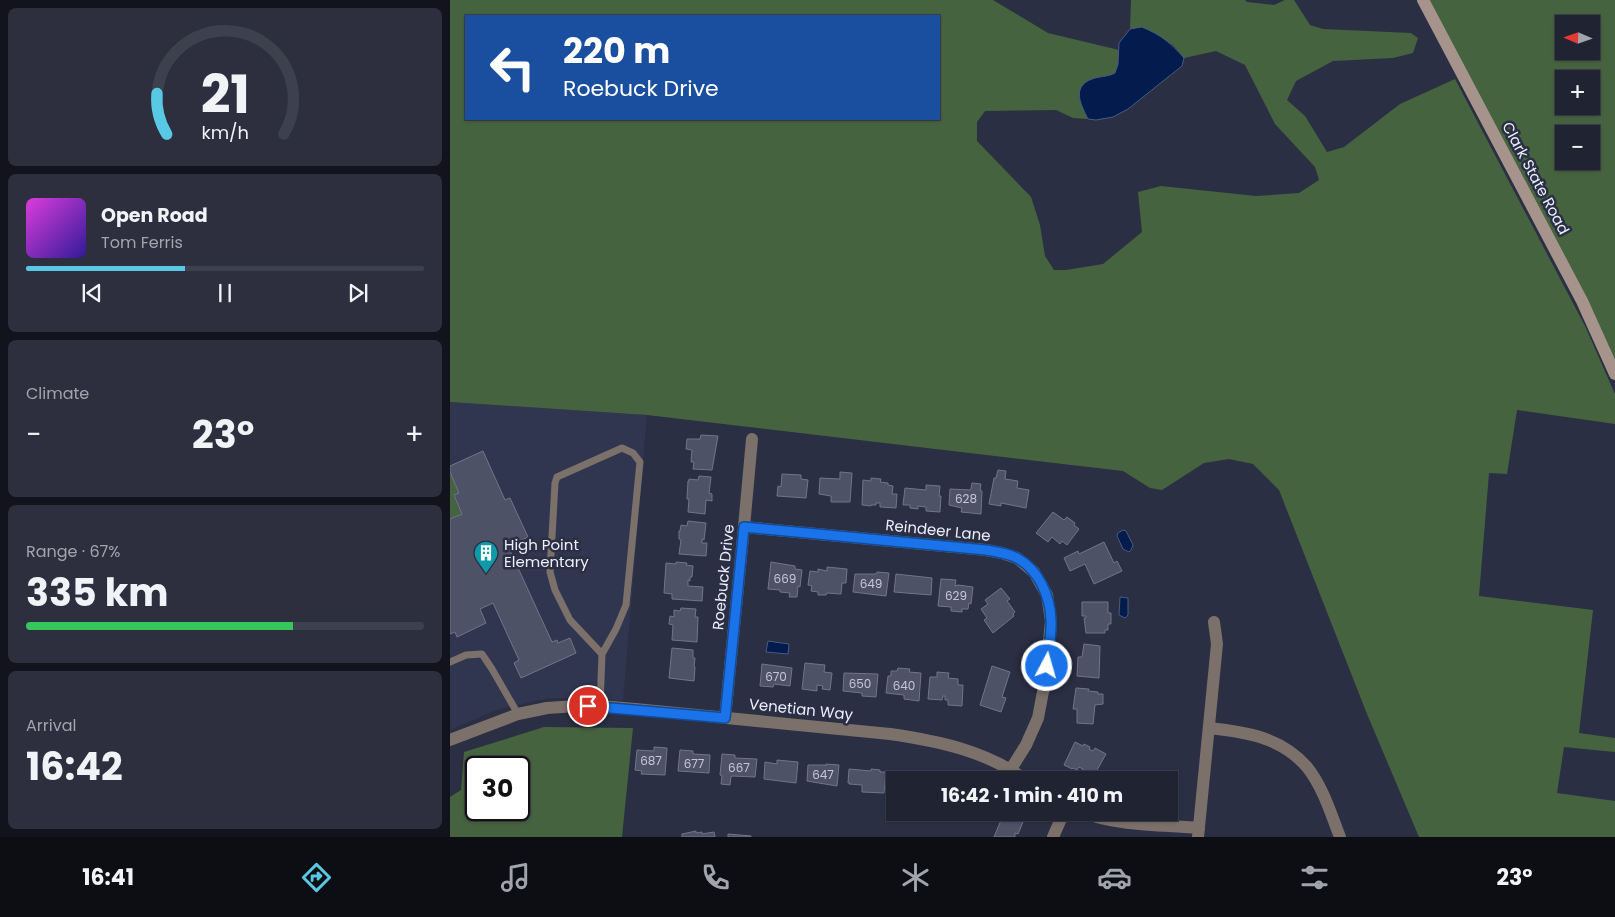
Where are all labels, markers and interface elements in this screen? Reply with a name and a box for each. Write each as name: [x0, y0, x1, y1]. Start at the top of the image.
north arrow: [1555, 15, 1600, 60]
map controls: [1555, 15, 1600, 170]
text: 220 m: [563, 26, 670, 75]
icon: left: [480, 35, 545, 100]
text: 21: [200, 58, 250, 131]
button: +: [1555, 70, 1600, 115]
text: Roebuck Drive: [563, 73, 719, 104]
street label: Clark State Road: [1497, 118, 1575, 238]
text: km/h: [201, 120, 249, 145]
button: −: [1555, 125, 1600, 170]
text: Open Road: [101, 202, 208, 229]
text: Tom Ferris: [101, 231, 183, 254]
icon: previous: [78, 279, 106, 307]
icon: pause: [211, 279, 239, 307]
icon: next: [344, 279, 372, 307]
text: Climate: [26, 382, 89, 405]
text: 23°: [192, 408, 254, 461]
text: −: [26, 415, 41, 454]
text: +: [405, 415, 424, 454]
house number: 628: [955, 490, 977, 507]
street label: Reindeer Lane: [884, 514, 992, 546]
street label: Roebuck Drive: [707, 523, 739, 631]
place label: High Point Elementary: [504, 534, 589, 572]
text: Range · 67%: [26, 540, 121, 563]
building icon: High Point Elementary: [473, 540, 499, 574]
text: 335 km: [26, 566, 168, 619]
house number: 669: [774, 570, 796, 587]
house number: 649: [860, 575, 882, 592]
house number: 629: [945, 587, 967, 604]
position arrow: [1020, 639, 1072, 691]
house number: 670: [765, 668, 787, 685]
house number: 650: [849, 675, 871, 692]
house number: 640: [893, 677, 915, 694]
pin: [567, 685, 609, 727]
icon: arrive: [574, 692, 602, 720]
street label: Venetian Way: [748, 693, 855, 725]
text: Arrival: [26, 714, 76, 737]
text: 16:42: [26, 740, 123, 793]
house number: 687: [640, 752, 662, 769]
house number: 677: [684, 755, 705, 772]
speed limit sign: 30: [465, 756, 530, 821]
house number: 667: [728, 759, 750, 776]
house number: 647: [812, 766, 834, 783]
text: 16:42 · 1 min · 410 m: [941, 782, 1123, 809]
icon: directions: [299, 860, 334, 895]
icon: music: [498, 860, 533, 895]
icon: phone: [698, 860, 733, 895]
icon: climate: [898, 860, 933, 895]
icon: car: [1097, 860, 1132, 895]
icon: filters: [1297, 860, 1332, 895]
text: 16:41: [82, 862, 134, 893]
text: 23°: [1497, 862, 1533, 893]

